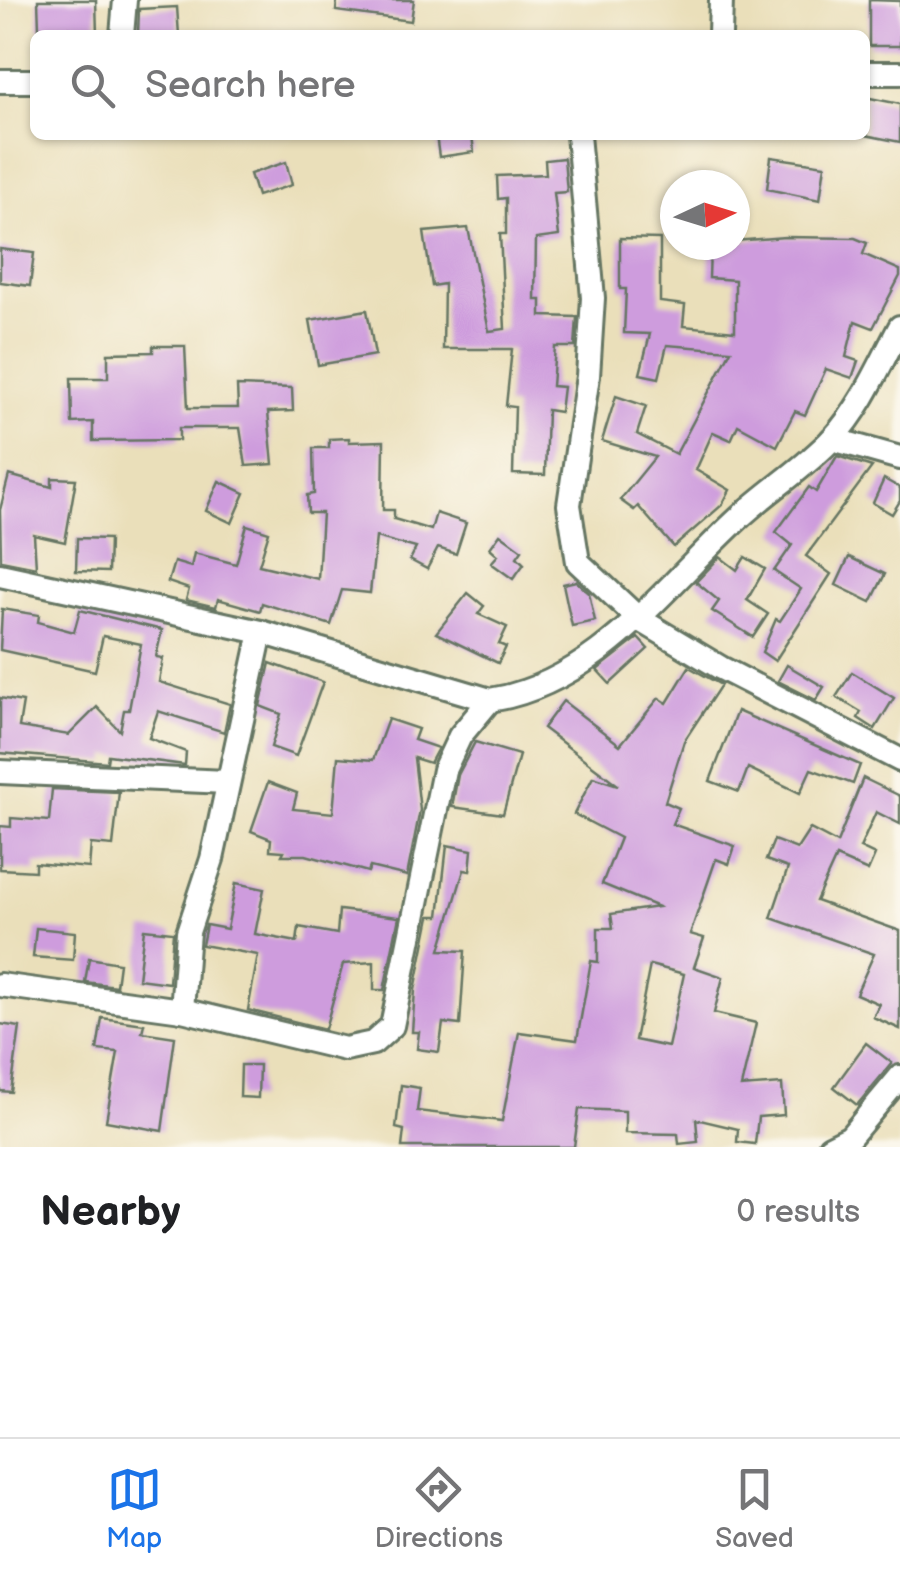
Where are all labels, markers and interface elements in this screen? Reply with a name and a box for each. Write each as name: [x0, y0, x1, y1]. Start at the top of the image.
search box: [30, 30, 870, 140]
icon: search: [65, 58, 120, 113]
text: Search here: [145, 63, 356, 108]
north arrow: [660, 170, 750, 260]
text: Nearby: [40, 1187, 180, 1238]
text: 0 results: [737, 1193, 860, 1232]
tab: Map: [106, 1462, 162, 1555]
tab: Directions: [374, 1462, 503, 1555]
tab: Saved: [715, 1462, 794, 1555]

